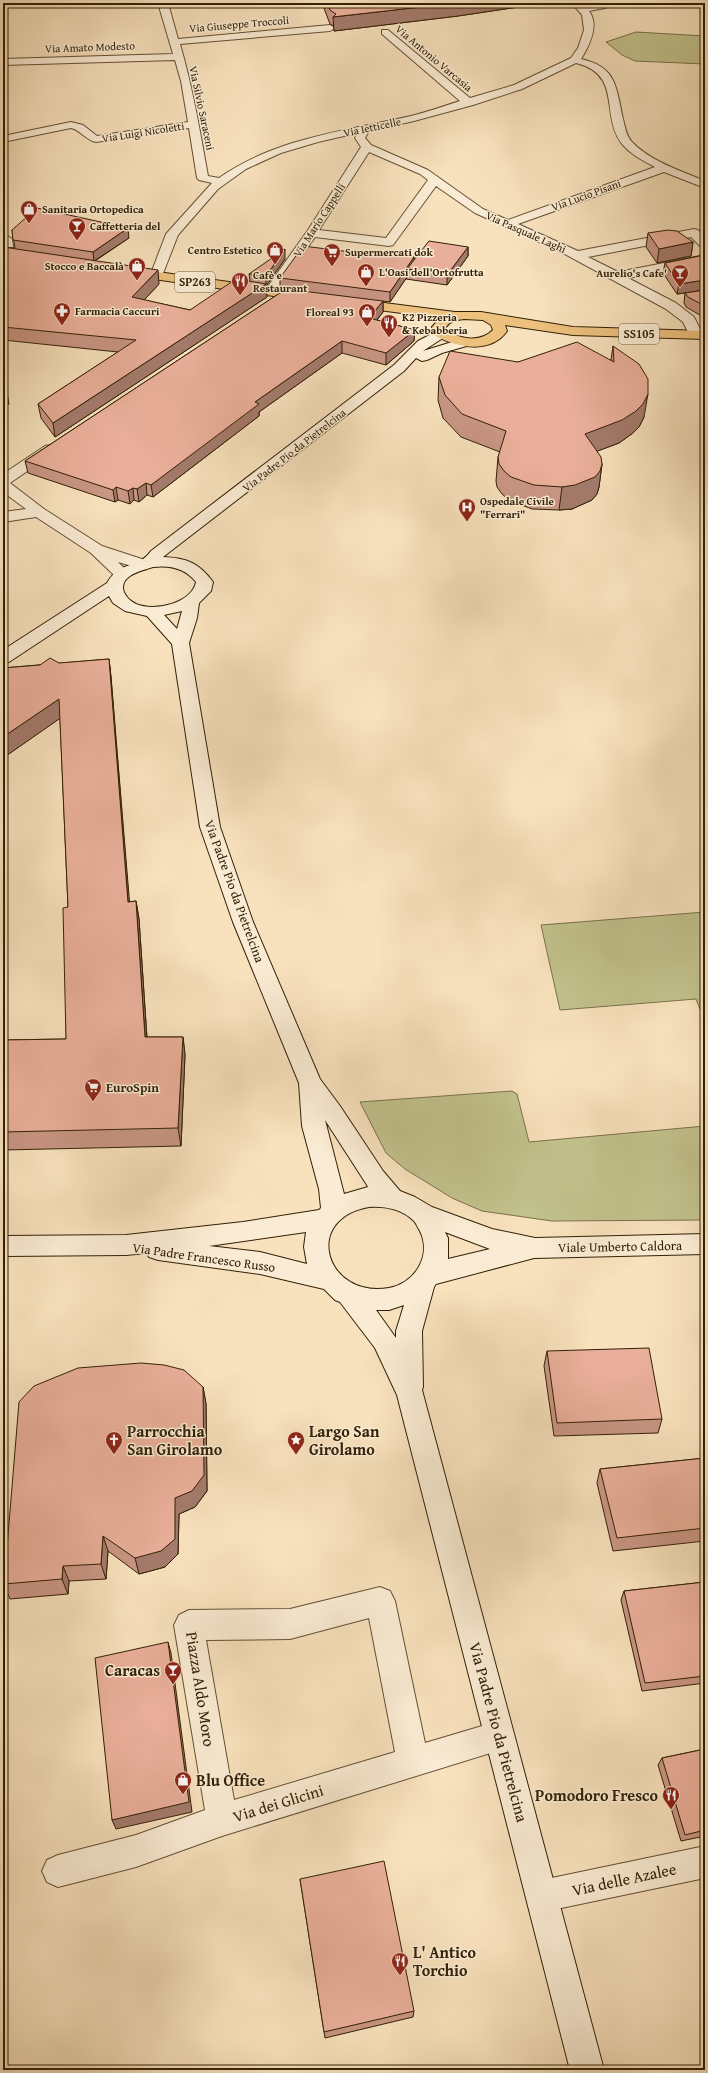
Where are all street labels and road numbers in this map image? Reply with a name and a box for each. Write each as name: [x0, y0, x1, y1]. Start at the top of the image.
street label: Via Giuseppe Troccoli: [188, 12, 290, 36]
street label: Via Antonio Varcasia: [392, 21, 477, 96]
street label: Via Amato Modesto: [45, 37, 136, 57]
street label: Via Silvio Saraceni: [185, 64, 219, 152]
street label: Via Ietticelle: [342, 113, 402, 141]
street label: Via Luigi Nicoletti: [101, 118, 185, 146]
street label: Via Lucio Pisani: [549, 175, 623, 215]
street label: Via Mario Cappelli: [289, 180, 349, 260]
street label: Via Pasquale Laghi: [483, 207, 569, 257]
road number: SP263: [175, 272, 215, 292]
road number: SS105: [619, 324, 659, 344]
street label: Via Padre Pio da Pietrelcina: [239, 404, 350, 496]
street label: Via Padre Pio da Pietrelcina: [200, 817, 269, 966]
street label: Viale Umberto Caldora: [558, 1236, 683, 1257]
street label: Via Padre Francesco Russo: [131, 1238, 277, 1277]
street label: Piazza Aldo Moro: [180, 1630, 222, 1748]
street label: Via Padre Pio da Pietrelcina: [463, 1639, 535, 1825]
street label: Via dei Glicini: [230, 1778, 327, 1828]
street label: Via delle Azalee: [570, 1856, 678, 1902]

